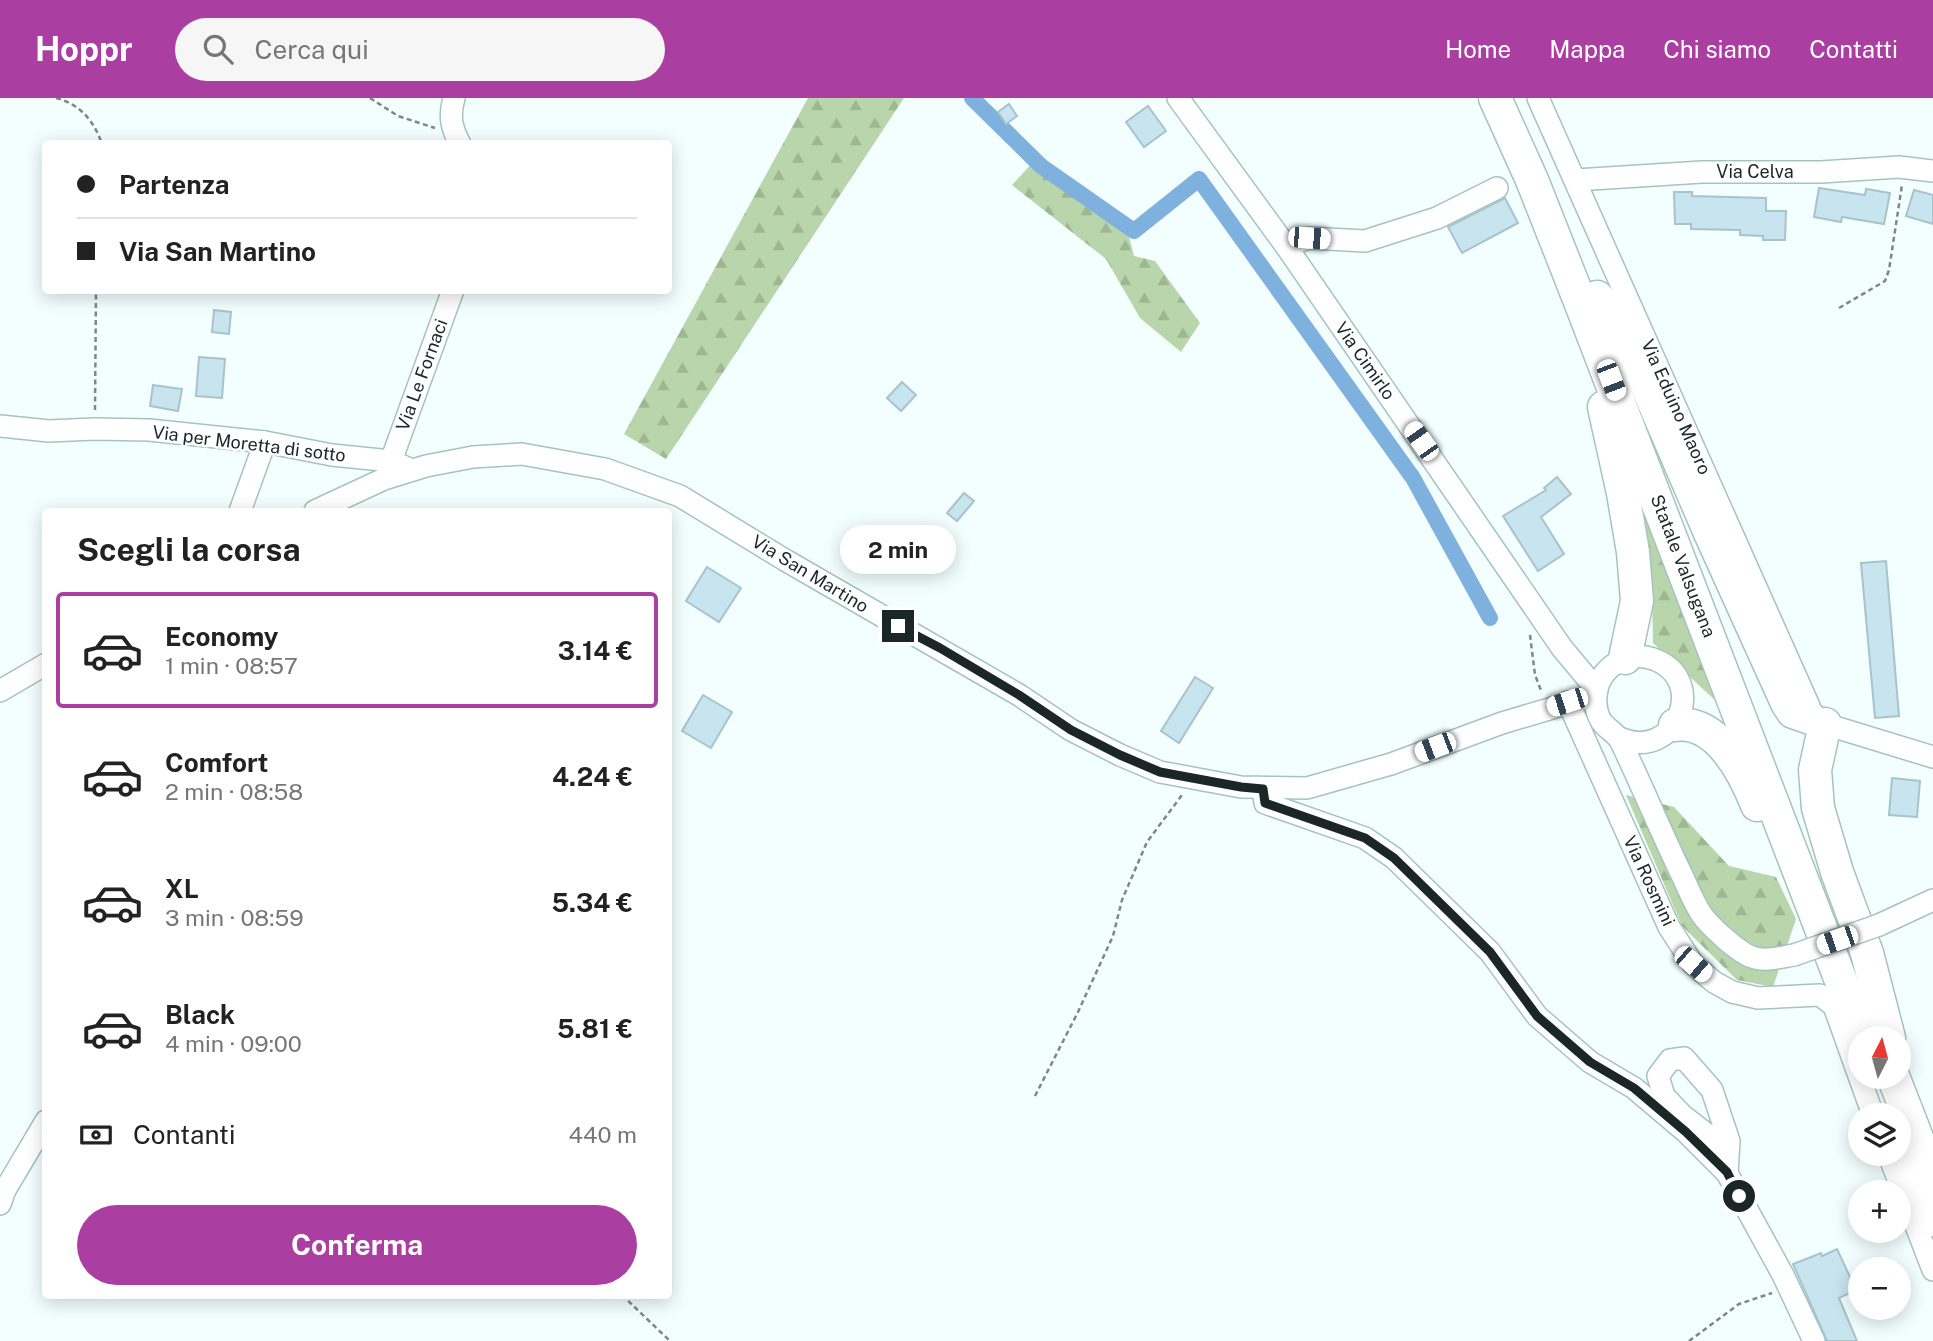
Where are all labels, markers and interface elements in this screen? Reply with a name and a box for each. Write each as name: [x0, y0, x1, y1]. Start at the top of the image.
search box: [175, 18, 665, 81]
text: Hoppr: [35, 30, 133, 68]
icon: search: [199, 30, 237, 68]
text: Cerca qui: [255, 34, 369, 65]
text: Home: [1445, 35, 1511, 63]
text: Mappa: [1549, 35, 1625, 63]
text: Chi siamo: [1663, 35, 1771, 63]
text: Contatti: [1809, 35, 1898, 63]
street label: Via Celva: [1716, 161, 1794, 182]
text: Partenza: [119, 169, 230, 200]
car: [1288, 226, 1331, 250]
text: Via San Martino: [119, 236, 316, 267]
street label: Via Le Fornaci: [392, 316, 451, 434]
street label: Via Cimirlo: [1331, 318, 1400, 404]
street label: Via Eduino Maoro: [1637, 336, 1716, 478]
car: [1594, 357, 1629, 403]
car: [1401, 418, 1442, 464]
street label: Via per Moretta di sotto: [151, 421, 347, 466]
street label: Statale Valsugana: [1647, 491, 1720, 640]
callout: 2 min: [840, 524, 956, 574]
street label: Via San Martino: [748, 530, 872, 617]
text: Scegli la corsa: [77, 531, 301, 568]
text: 2 min: [868, 536, 928, 563]
route end: [882, 610, 914, 642]
icon: car: [81, 619, 144, 682]
text: Economy: [165, 621, 278, 652]
text: 3.14 €: [558, 635, 633, 666]
text: 1 min · 08:57: [165, 652, 298, 679]
car: [1544, 686, 1591, 718]
car: [1412, 730, 1459, 764]
icon: car: [81, 745, 144, 808]
text: Comfort: [165, 747, 268, 778]
text: 4.24 €: [552, 761, 633, 792]
text: 2 min · 08:58: [165, 778, 303, 805]
street label: Via Rosmini: [1619, 832, 1679, 929]
icon: car: [81, 871, 144, 934]
text: XL: [165, 873, 199, 904]
text: 5.34 €: [551, 887, 633, 918]
text: 3 min · 08:59: [165, 904, 304, 931]
car: [1814, 923, 1861, 957]
car: [1671, 942, 1716, 986]
icon: car: [81, 997, 144, 1060]
text: Black: [165, 999, 235, 1030]
text: 5.81 €: [557, 1013, 633, 1044]
north arrow: [1848, 1026, 1911, 1088]
map controls: [1848, 1026, 1911, 1320]
text: 4 min · 09:00: [165, 1030, 302, 1057]
button: layers: [1848, 1103, 1911, 1166]
icon: cash: [77, 1116, 115, 1154]
text: Contanti: [133, 1119, 235, 1150]
text: 440 m: [569, 1121, 637, 1148]
route start: [1723, 1180, 1755, 1212]
button: +: [1848, 1180, 1911, 1243]
button: Conferma: [77, 1205, 637, 1285]
button: −: [1848, 1257, 1911, 1320]

